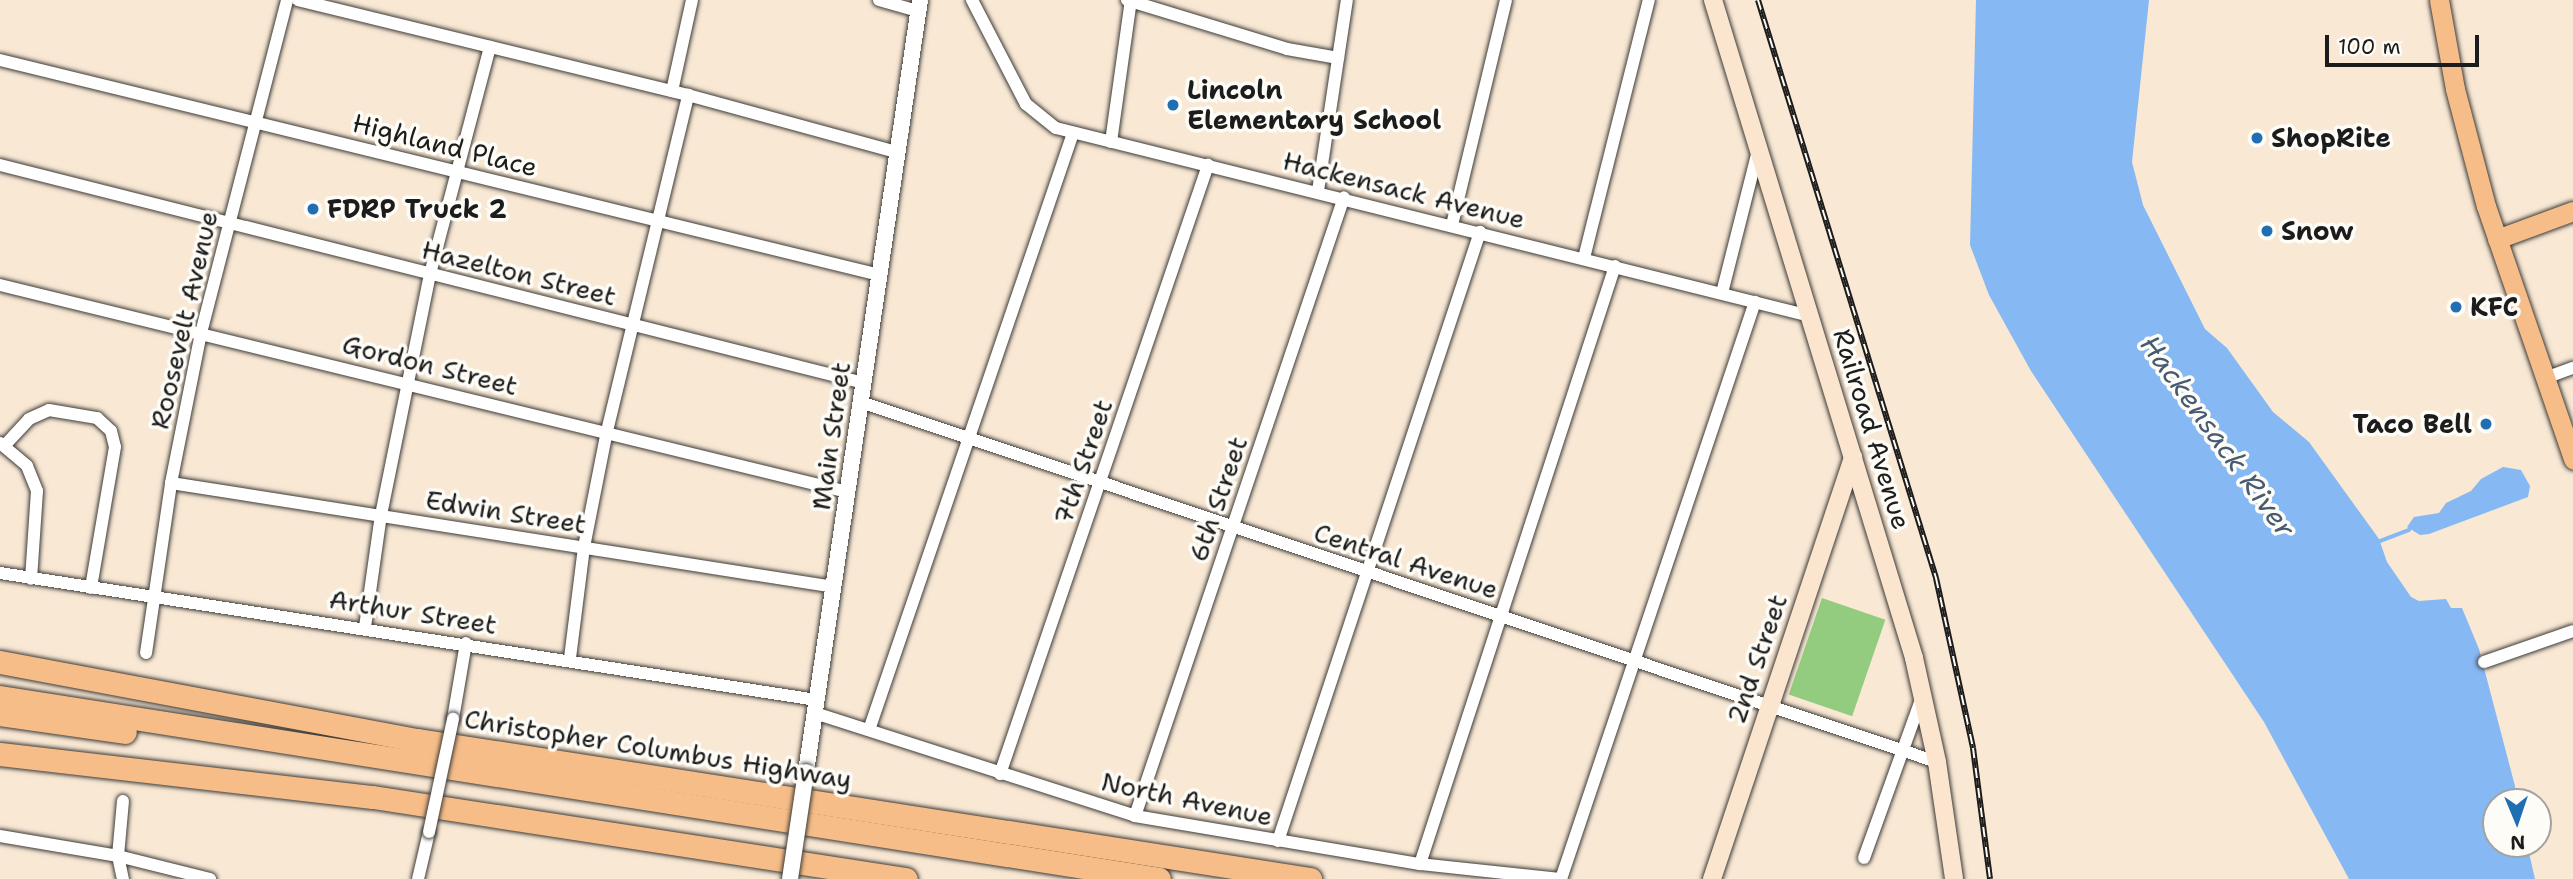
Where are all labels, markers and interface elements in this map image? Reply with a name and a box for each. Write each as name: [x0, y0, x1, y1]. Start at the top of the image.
scale bar: [2328, 21, 2482, 65]
text: 100 m: [2338, 33, 2401, 61]
place label: Lincoln Elementary School: [1187, 74, 1441, 136]
marker: Lincoln Elementary School: [1165, 97, 1181, 113]
street label: Highland Place: [350, 107, 540, 183]
place label: ShopRite: [2271, 122, 2391, 154]
marker: ShopRite: [2249, 130, 2265, 146]
street label: Hackensack Avenue: [1280, 145, 1528, 235]
place label: FDRP Truck 2: [327, 193, 507, 225]
marker: FDRP Truck 2: [305, 201, 321, 217]
street label: Roosevelt Avenue: [144, 208, 224, 432]
place label: Snow: [2281, 215, 2353, 247]
marker: Snow: [2259, 223, 2275, 239]
street label: Hazelton Street: [419, 234, 619, 312]
place label: KFC: [2470, 291, 2519, 323]
marker: KFC: [2448, 299, 2464, 315]
street label: Railroad Avenue: [1827, 325, 1917, 533]
street label: Gordon Street: [339, 328, 521, 402]
water label: Hackensack River: [2133, 328, 2303, 544]
street label: Main Street: [805, 360, 857, 512]
street label: 7th Street: [1047, 395, 1119, 529]
place label: Taco Bell: [2353, 408, 2472, 440]
marker: Taco Bell: [2478, 416, 2494, 432]
street label: 6th Street: [1182, 432, 1254, 566]
street label: Edwin Street: [423, 484, 589, 540]
street label: Central Avenue: [1310, 517, 1502, 605]
street label: Arthur Street: [327, 583, 499, 641]
street label: 2nd Street: [1720, 590, 1794, 728]
street label: Christopher Columbus Highway: [462, 703, 854, 795]
street label: North Avenue: [1099, 766, 1275, 832]
north arrow: [2482, 788, 2552, 858]
text: N: [2510, 830, 2526, 855]

